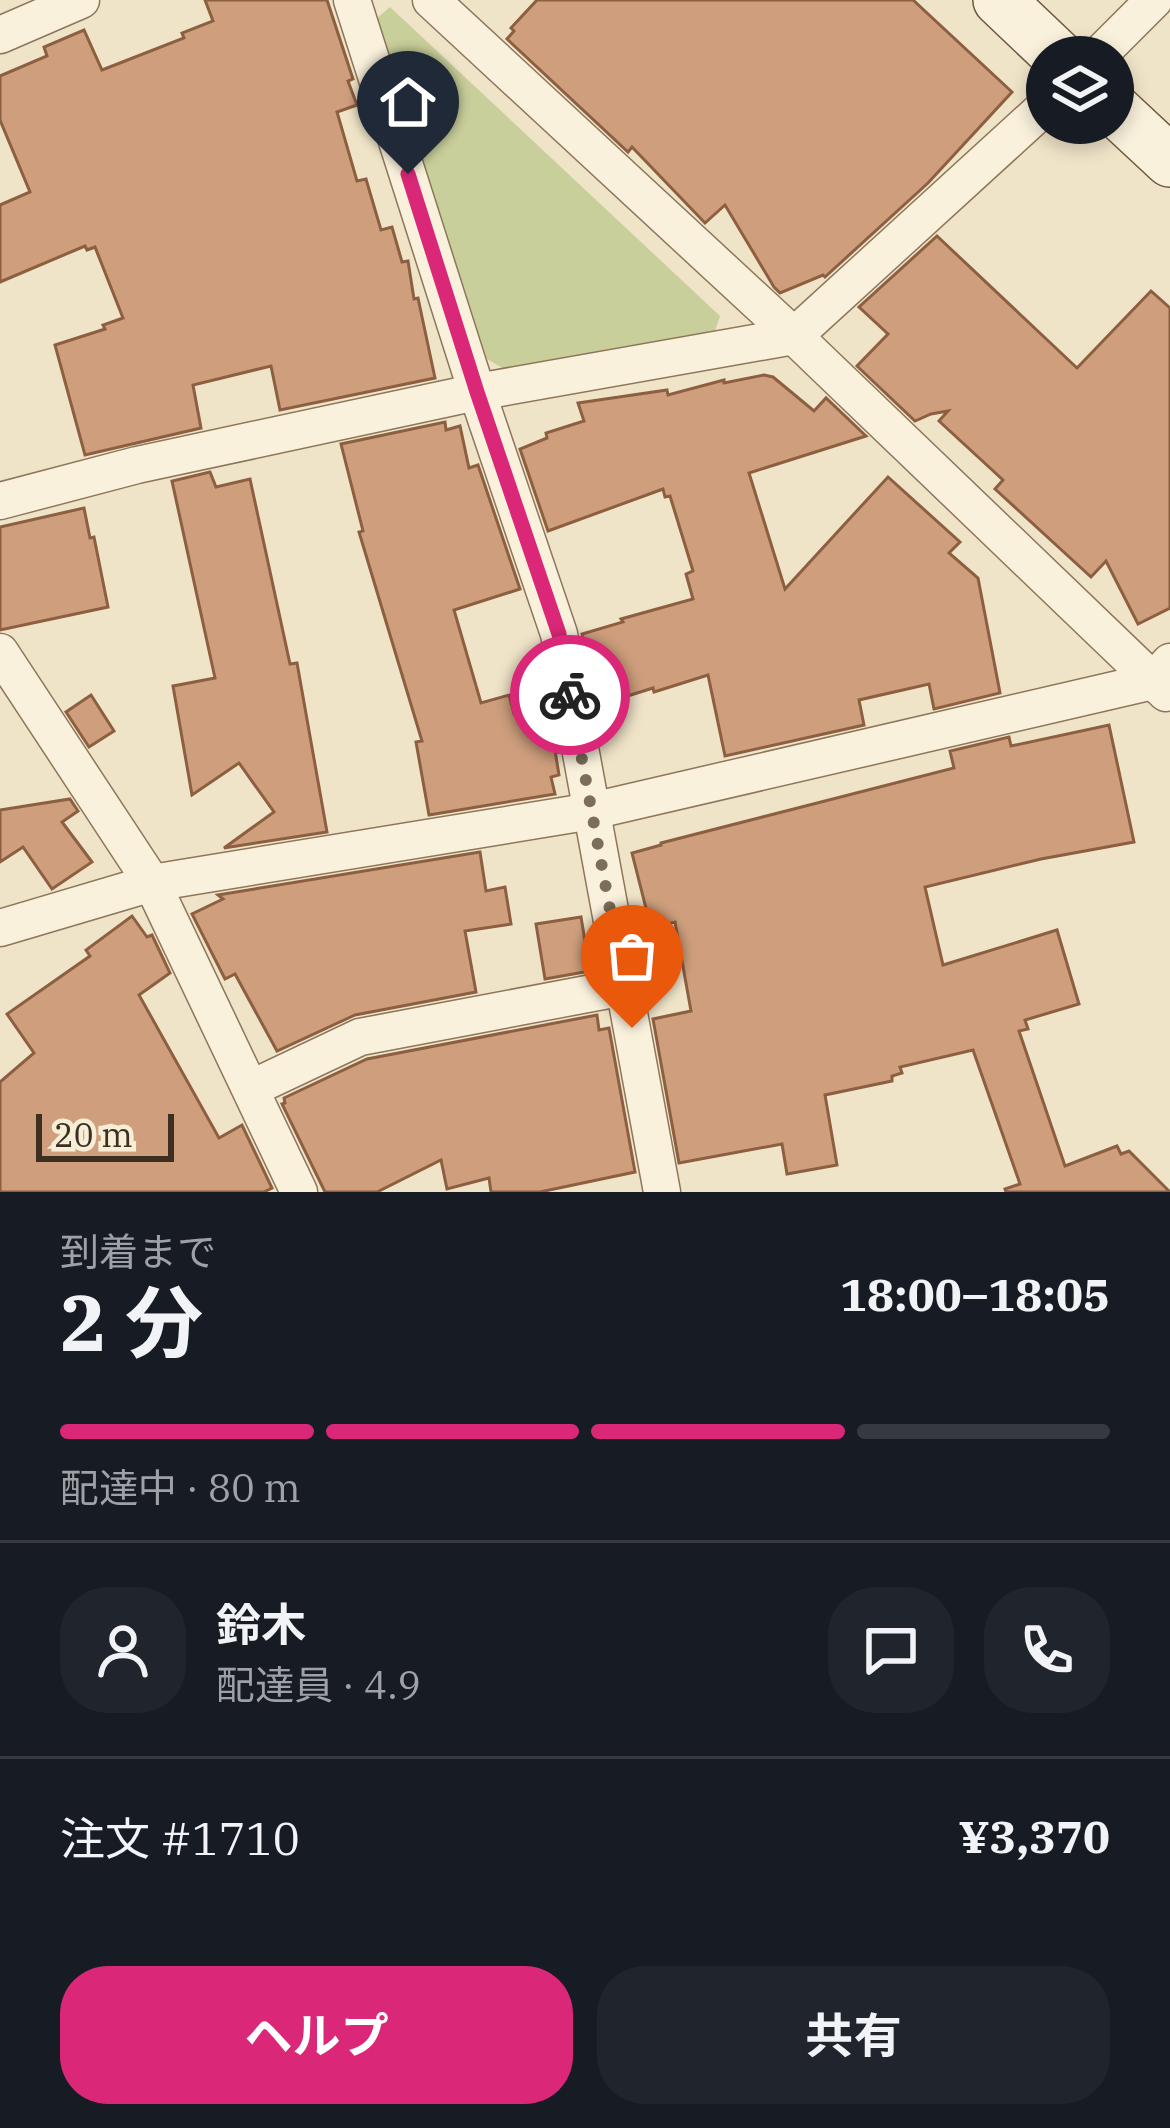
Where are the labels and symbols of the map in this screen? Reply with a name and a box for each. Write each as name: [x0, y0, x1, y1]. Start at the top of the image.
pin: [357, 51, 459, 174]
courier: [510, 635, 630, 755]
pin: [581, 905, 683, 1028]
scale bar: [36, 1108, 174, 1161]

